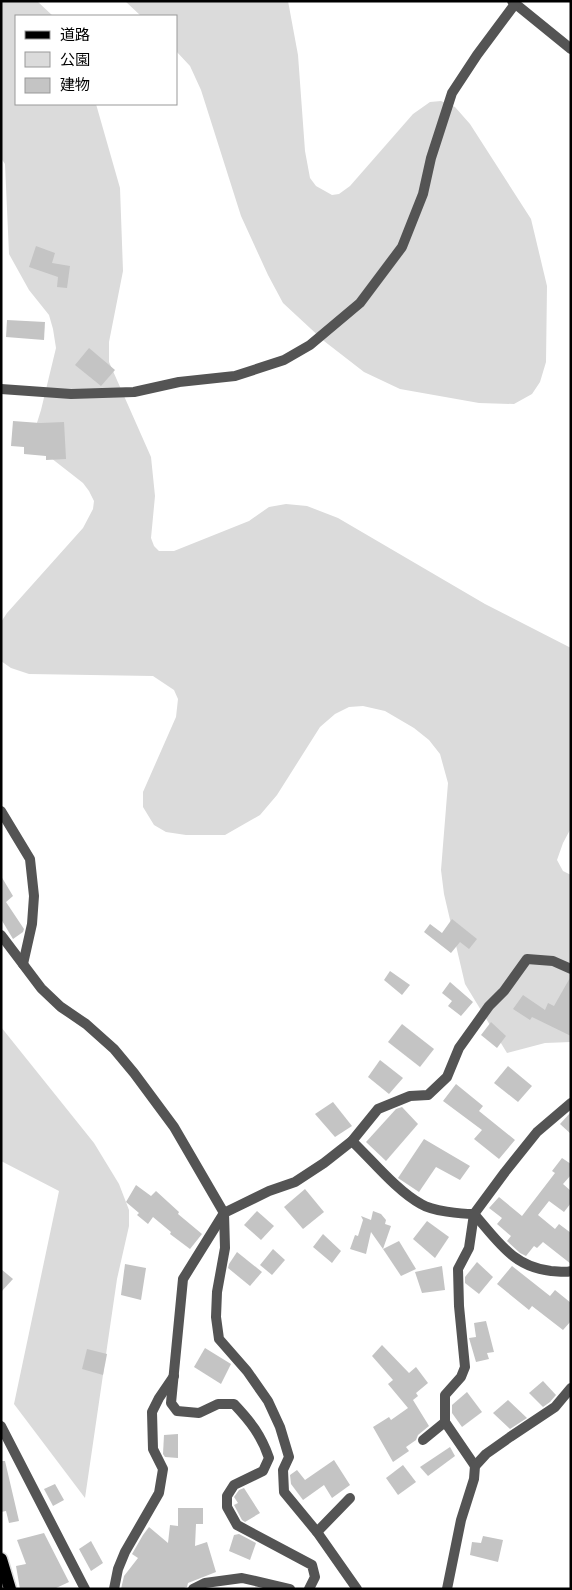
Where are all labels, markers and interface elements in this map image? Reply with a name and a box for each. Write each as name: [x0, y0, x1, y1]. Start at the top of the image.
legend: [15, 15, 178, 105]
text: 道路: [60, 26, 90, 44]
text: 公園: [60, 51, 90, 69]
text: 建物: [60, 76, 90, 94]

